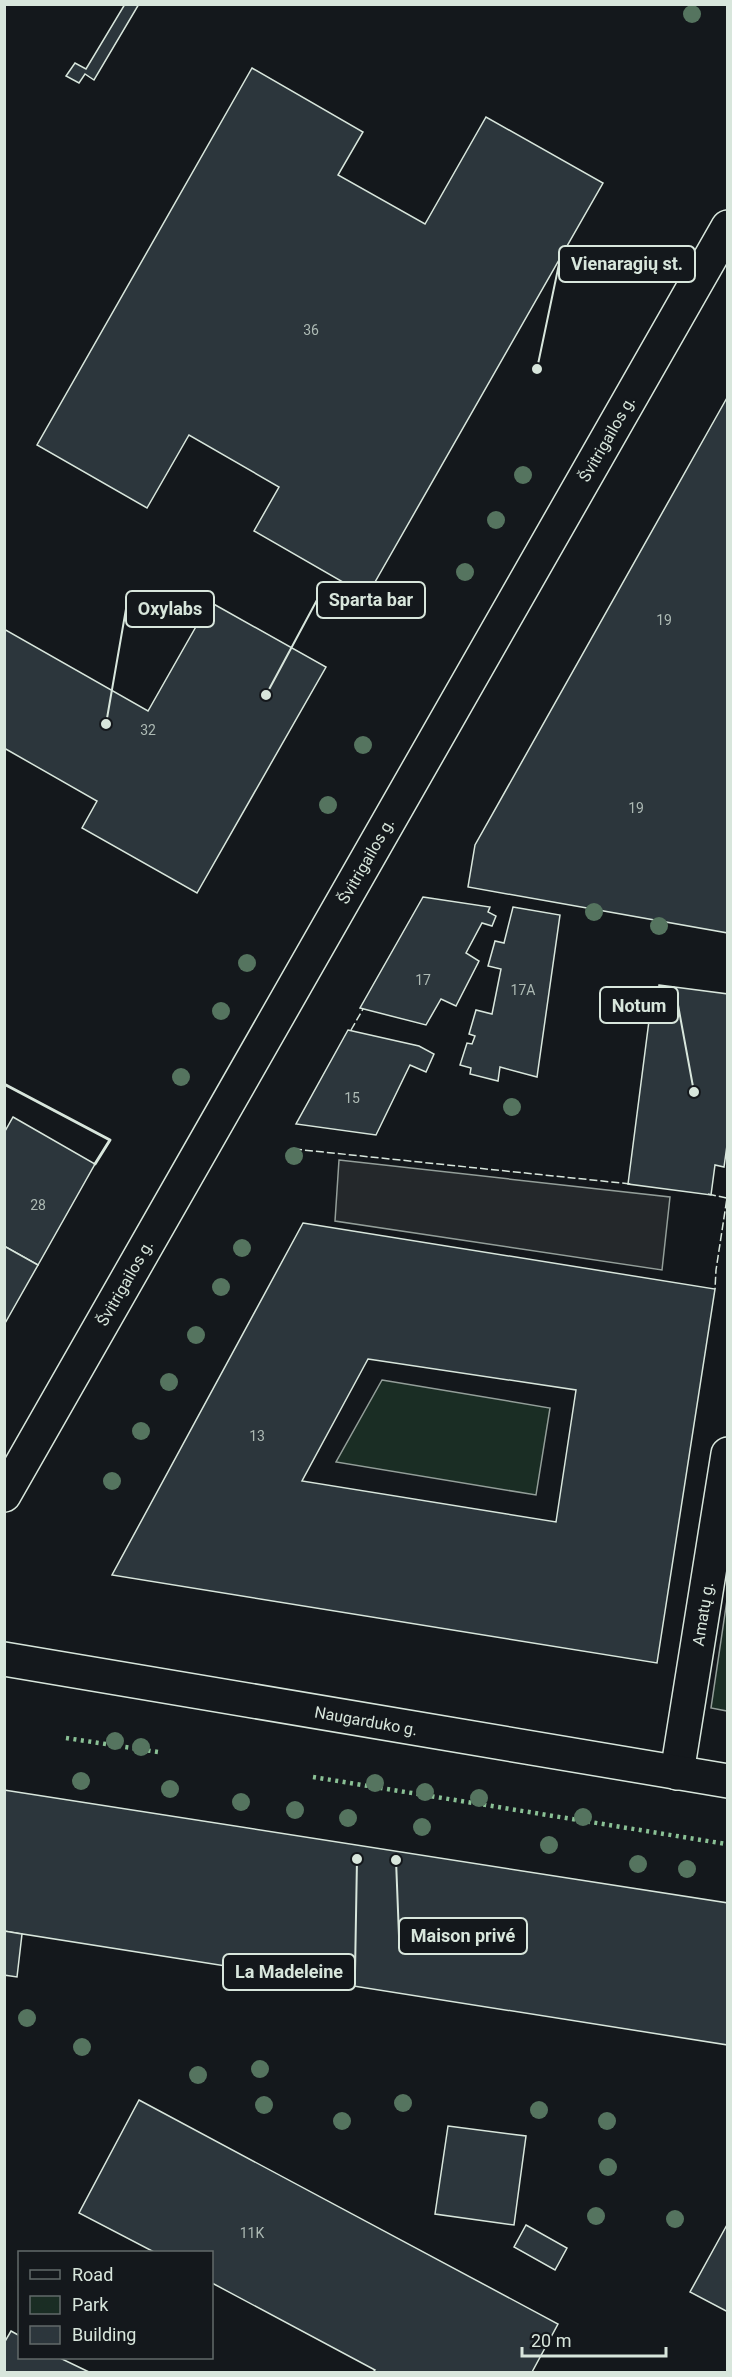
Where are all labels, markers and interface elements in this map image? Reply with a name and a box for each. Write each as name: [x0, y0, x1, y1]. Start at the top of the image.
callout: Vienaragių st.: [559, 246, 695, 282]
text: Vienaragių st.: [571, 253, 683, 274]
house number: 36: [303, 322, 319, 338]
street label: Švitrigailos g.: [574, 392, 639, 485]
callout: Sparta bar: [317, 582, 425, 618]
text: Sparta bar: [329, 589, 414, 610]
callout: Oxylabs: [126, 591, 214, 627]
text: Oxylabs: [138, 598, 202, 619]
house number: 19: [656, 612, 672, 628]
house number: 32: [140, 722, 156, 738]
house number: 19: [628, 800, 644, 816]
street label: Švitrigailos g.: [333, 814, 398, 907]
house number: 17: [415, 972, 431, 988]
house number: 17A: [511, 982, 535, 998]
callout: Notum: [600, 987, 678, 1023]
text: Notum: [612, 995, 666, 1016]
house number: 15: [344, 1090, 360, 1106]
house number: 28: [30, 1197, 46, 1213]
street label: Švitrigailos g.: [92, 1236, 157, 1329]
house number: 13: [249, 1428, 265, 1444]
street label: Amatų g.: [689, 1581, 717, 1647]
street label: Naugarduko g.: [313, 1703, 419, 1739]
callout: Maison privé: [399, 1918, 527, 1954]
text: Maison privé: [411, 1925, 515, 1946]
callout: La Madeleine: [223, 1954, 355, 1990]
text: La Madeleine: [235, 1961, 343, 1982]
house number: 11K: [240, 2225, 264, 2241]
legend: [18, 2251, 213, 2359]
text: Road: [72, 2264, 113, 2285]
text: Park: [72, 2294, 109, 2315]
scale bar: [522, 2320, 666, 2358]
text: Building: [72, 2324, 136, 2345]
text: 20 m: [531, 2330, 571, 2351]

